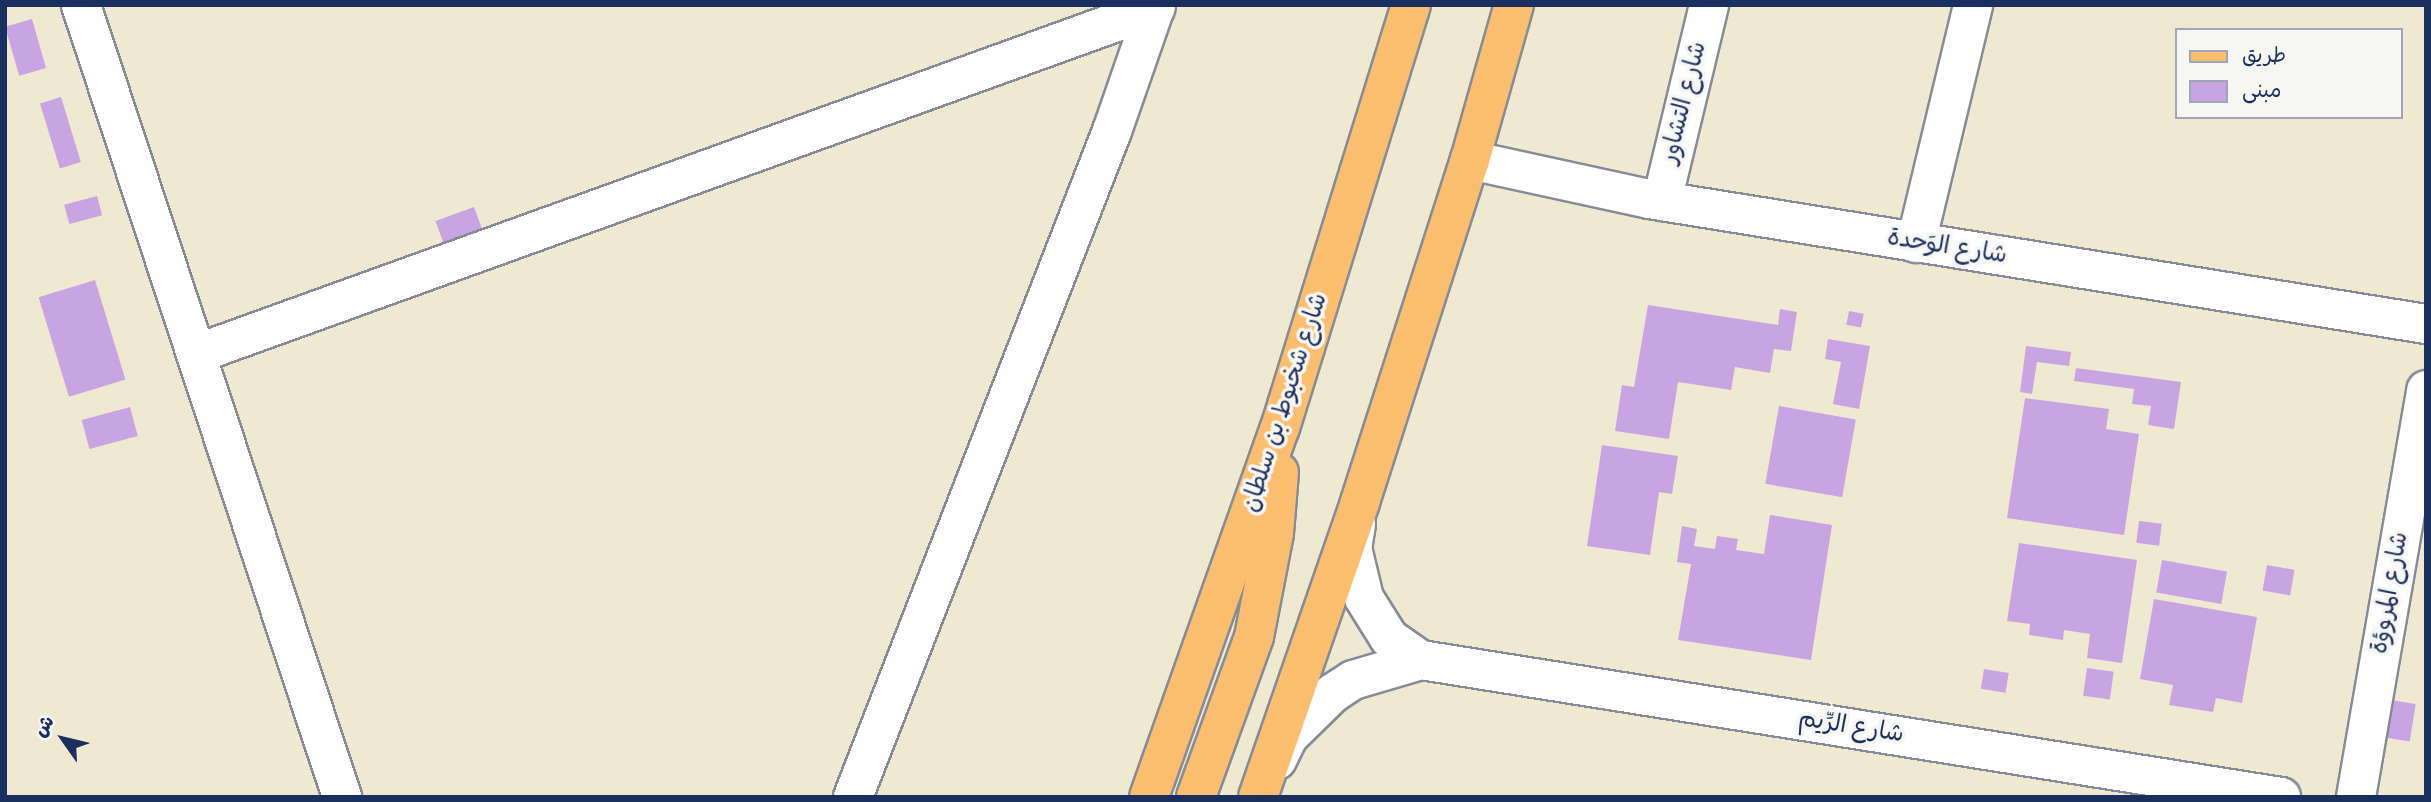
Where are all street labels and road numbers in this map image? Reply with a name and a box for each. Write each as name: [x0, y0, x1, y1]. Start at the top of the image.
street label: شارع التشاور: [1656, 39, 1714, 167]
street label: شارع الوَحدة: [1885, 224, 2009, 272]
street label: شارع شخبوط بن سلطان: [1237, 290, 1335, 516]
street label: شارع المروؤة: [2366, 530, 2416, 656]
street label: شارع الرِّيم: [1796, 705, 1906, 751]

